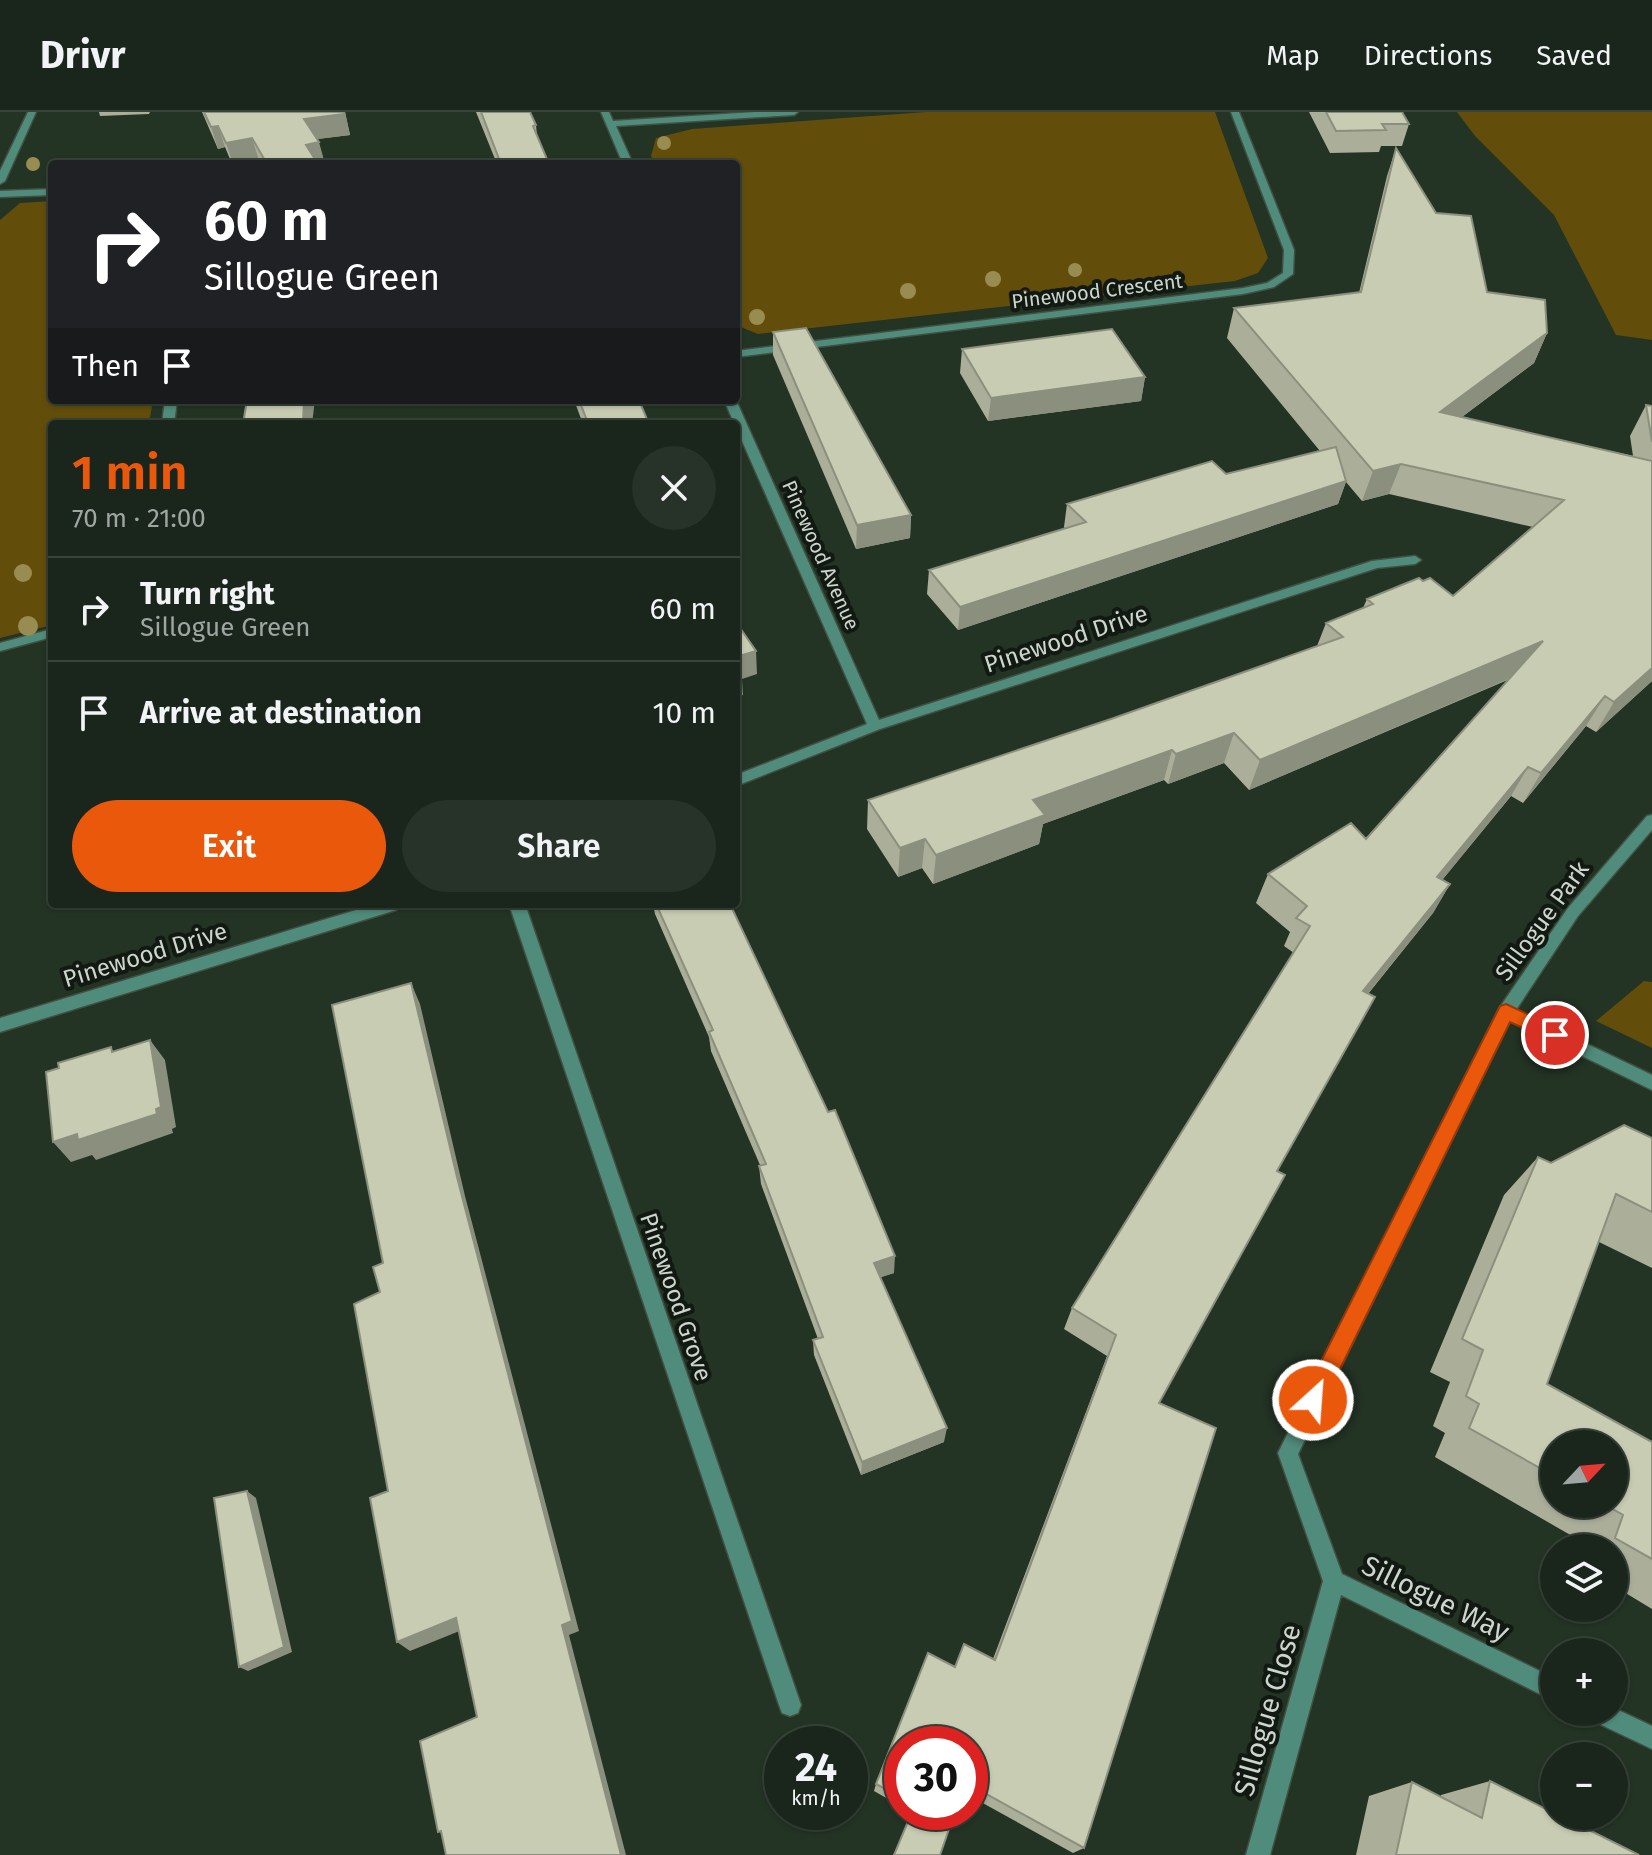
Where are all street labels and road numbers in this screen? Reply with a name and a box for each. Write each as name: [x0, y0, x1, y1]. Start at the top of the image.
street label: Pinewood Crescent: [1010, 269, 1185, 313]
street label: Pinewood Avenue: [777, 476, 865, 634]
street label: Pinewood Drive: [981, 599, 1151, 679]
street label: Sillogue Park: [1489, 855, 1595, 986]
street label: Pinewood Drive: [60, 917, 230, 993]
street label: Pinewood Grove: [634, 1209, 718, 1385]
street label: Sillogue Way: [1357, 1549, 1515, 1648]
street label: Sillogue Close: [1227, 1620, 1308, 1800]

